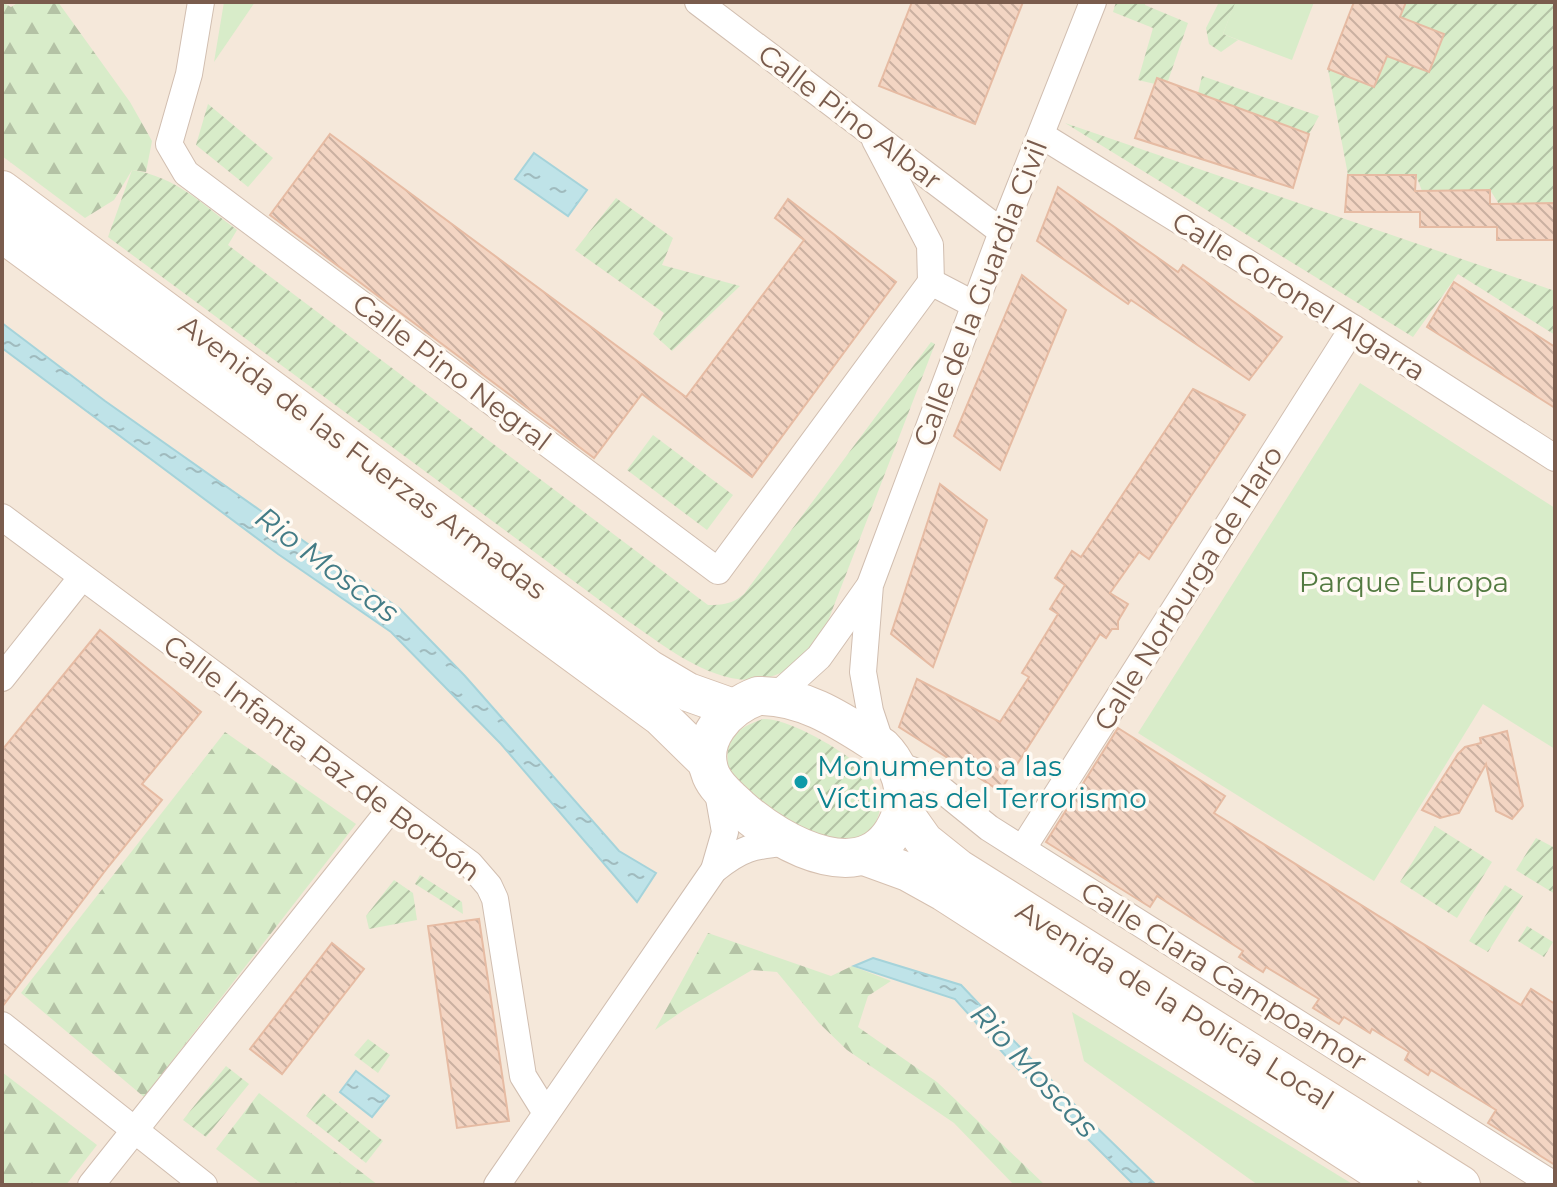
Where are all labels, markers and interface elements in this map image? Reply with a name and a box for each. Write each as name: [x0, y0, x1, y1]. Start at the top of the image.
street label: Calle Pino Albar: [751, 37, 949, 197]
street label: Calle de la Guardia Civil: [906, 135, 1054, 451]
street label: Calle Coronel Algarra: [1166, 204, 1432, 388]
street label: Calle Pino Negral: [346, 286, 558, 458]
street label: Avenida de las Fuerzas Armadas: [173, 308, 553, 606]
street label: Calle Norburga de Haro: [1086, 439, 1290, 737]
water label: Rio Moscas: [248, 499, 407, 631]
park label: Parque Europa: [1299, 565, 1509, 599]
street label: Calle Infanta Paz de Borbón: [157, 628, 487, 888]
place label: Monumento a las Víctimas del Terrorismo: [817, 749, 1147, 815]
marker: Monumento a las Víctimas del Terrorismo: [792, 773, 810, 791]
street label: Calle Clara Campoamor: [1075, 874, 1373, 1078]
street label: Avenida de la Policía Local: [1010, 893, 1340, 1117]
water label: Rio Moscas: [963, 996, 1106, 1146]

